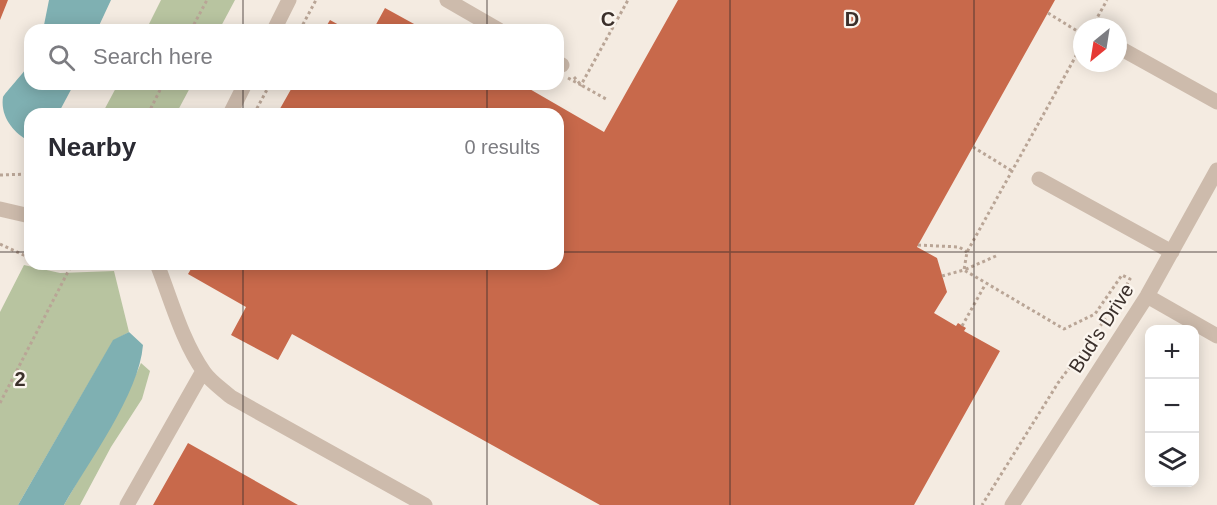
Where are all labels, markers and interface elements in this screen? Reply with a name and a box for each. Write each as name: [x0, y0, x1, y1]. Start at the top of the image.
text: C: [601, 8, 615, 30]
text: D: [845, 8, 859, 30]
north arrow: [1073, 18, 1127, 72]
search box: [24, 24, 564, 90]
icon: search: [45, 41, 78, 74]
text: Search here: [93, 44, 213, 69]
text: Nearby: [48, 132, 136, 162]
text: 0 results: [464, 136, 540, 158]
street label: Bud's Drive: [1064, 279, 1138, 377]
map controls: [1145, 325, 1199, 487]
button: +: [1145, 325, 1199, 379]
text: 2: [14, 368, 26, 390]
button: −: [1145, 379, 1199, 433]
button: layers: [1145, 433, 1199, 487]

